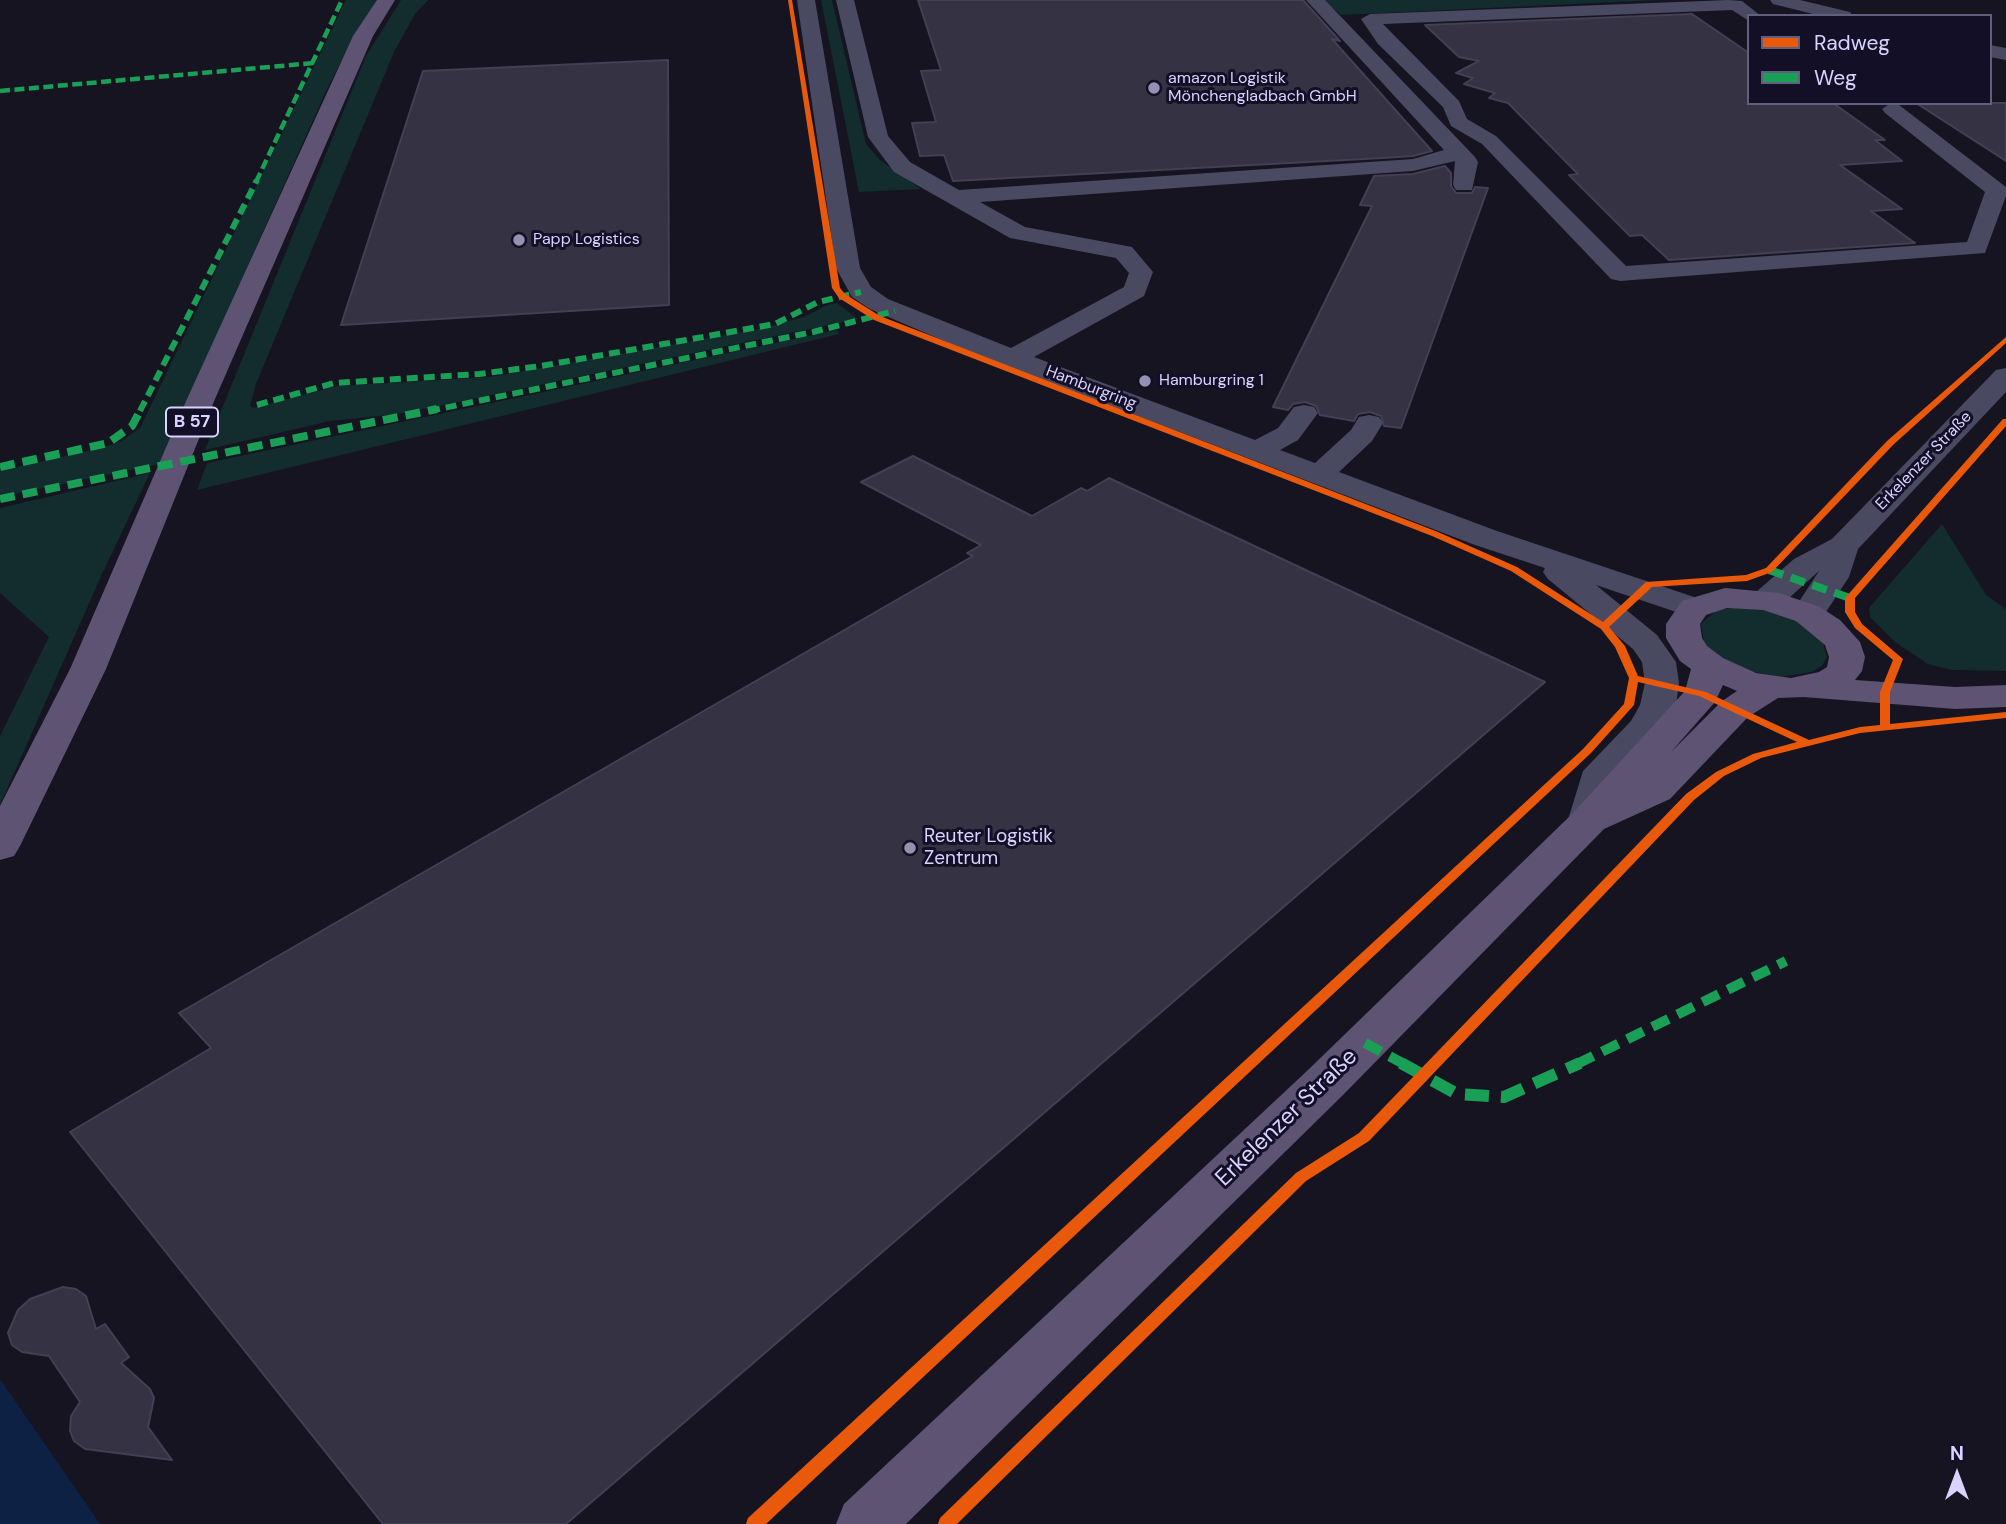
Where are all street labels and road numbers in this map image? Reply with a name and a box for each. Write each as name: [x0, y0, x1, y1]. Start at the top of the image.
street label: Hamburgring: [1043, 362, 1139, 414]
road number: B 57: [166, 408, 218, 436]
street label: Erkelenzer Straße: [1872, 408, 1976, 514]
street label: Erkelenzer Straße: [1210, 1043, 1364, 1193]

